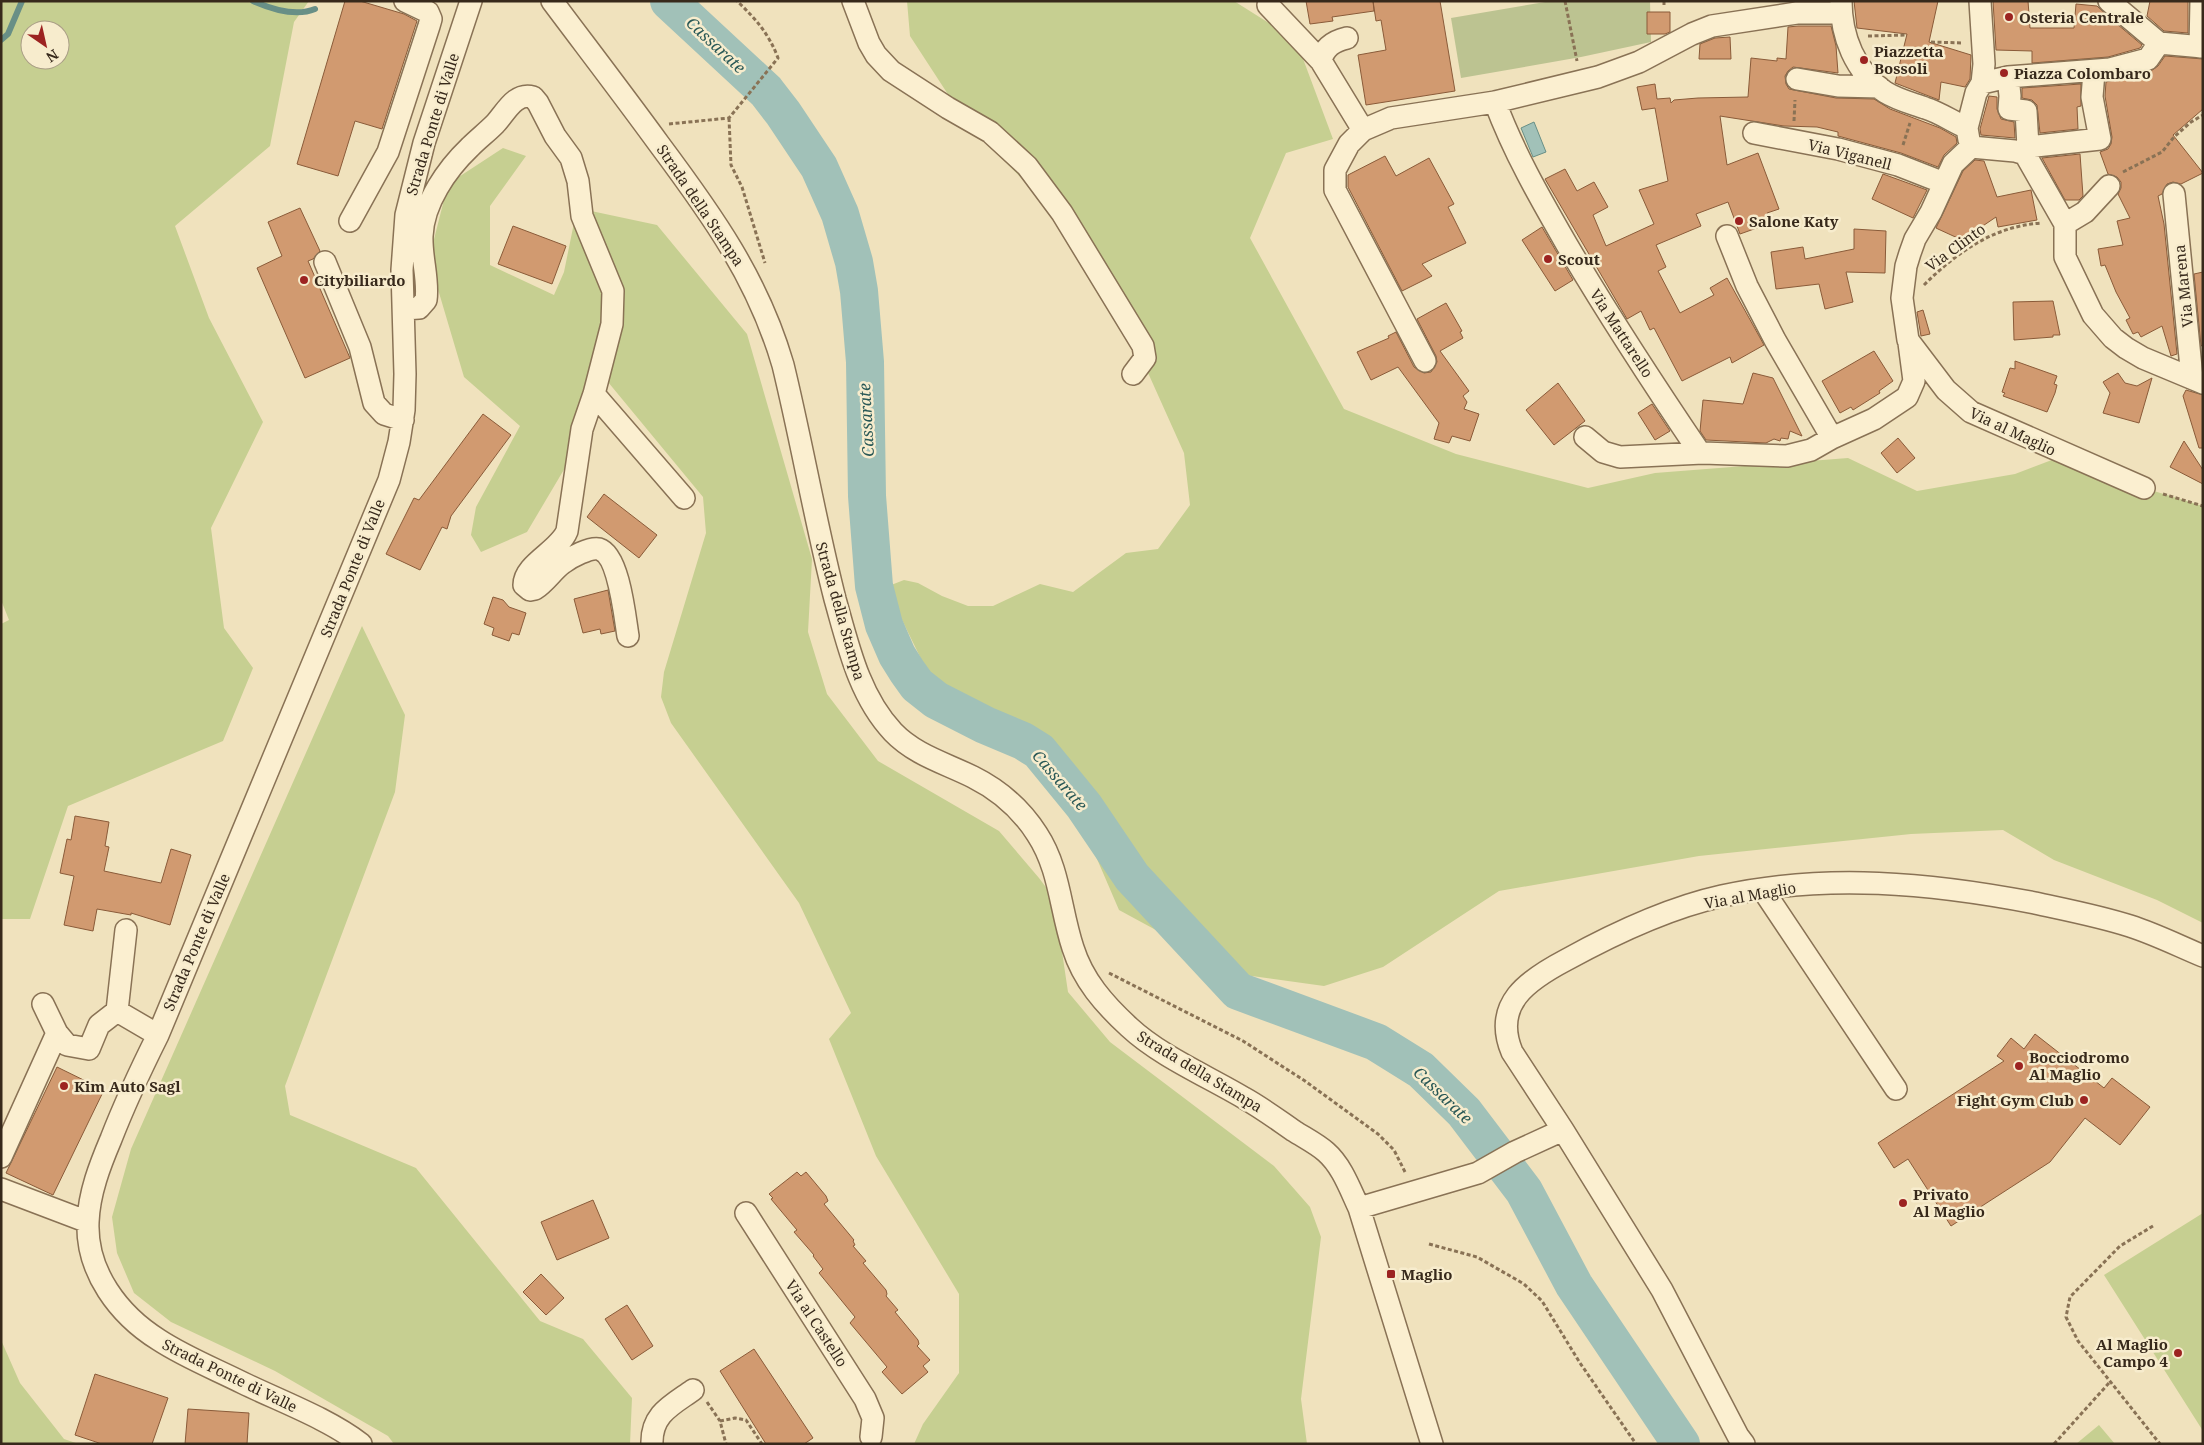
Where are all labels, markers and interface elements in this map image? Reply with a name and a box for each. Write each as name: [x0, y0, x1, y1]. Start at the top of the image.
place label: Osteria Centrale: [2019, 7, 2144, 27]
marker: Osteria Centrale: [2003, 11, 2015, 23]
water label: Cassarate: [682, 12, 751, 78]
north arrow: [20, 20, 70, 70]
place label: Piazzetta Bossoli: [1874, 41, 1943, 78]
text: N: [43, 45, 62, 67]
street label: Strada Ponte di Valle: [401, 50, 463, 198]
marker: Piazzetta Bossoli: [1858, 54, 1870, 66]
place label: Piazza Colombaro: [2014, 63, 2151, 83]
marker: Piazza Colombaro: [1998, 67, 2010, 79]
street label: Via Viganell: [1806, 134, 1894, 174]
street label: Strada della Stampa: [653, 140, 749, 270]
place label: Salone Katy: [1749, 211, 1839, 231]
marker: Salone Katy: [1733, 215, 1745, 227]
street label: Via Clinto: [1921, 218, 1989, 276]
street label: Via Marena: [2169, 244, 2197, 328]
place label: Scout: [1558, 249, 1600, 269]
marker: Scout: [1542, 253, 1554, 265]
place label: Citybiliardo: [314, 270, 405, 290]
marker: Citybiliardo: [298, 274, 310, 286]
street label: Via Mattarello: [1586, 285, 1658, 381]
water label: Cassarate: [853, 383, 879, 457]
street label: Via al Maglio: [1967, 402, 2059, 460]
street label: Strada Ponte di Valle: [315, 496, 389, 640]
street label: Strada della Stampa: [812, 540, 870, 682]
water label: Cassarate: [1028, 745, 1093, 815]
street label: Strada Ponte di Valle: [158, 870, 234, 1014]
street label: Via al Maglio: [1702, 877, 1798, 913]
street label: Strada della Stampa: [1134, 1026, 1266, 1116]
place label: Bocciodromo Al Maglio: [2029, 1047, 2129, 1084]
marker: Bocciodromo Al Maglio: [2013, 1060, 2025, 1072]
water label: Cassarate: [1409, 1062, 1477, 1129]
place label: Kim Auto Sagl: [74, 1076, 181, 1096]
marker: Kim Auto Sagl: [58, 1080, 70, 1092]
place label: Fight Gym Club: [1957, 1090, 2074, 1110]
marker: Fight Gym Club: [2078, 1094, 2090, 1106]
place label: Privato Al Maglio: [1913, 1184, 1985, 1221]
marker: Privato Al Maglio: [1897, 1197, 1909, 1209]
place label: Maglio: [1401, 1264, 1452, 1284]
marker: Maglio: [1385, 1268, 1397, 1280]
street label: Via al Castello: [781, 1276, 853, 1370]
street label: Strada Ponte di Valle: [159, 1334, 301, 1416]
place label: Al Maglio Campo 4: [2096, 1334, 2169, 1371]
marker: Al Maglio Campo 4: [2172, 1347, 2184, 1359]

